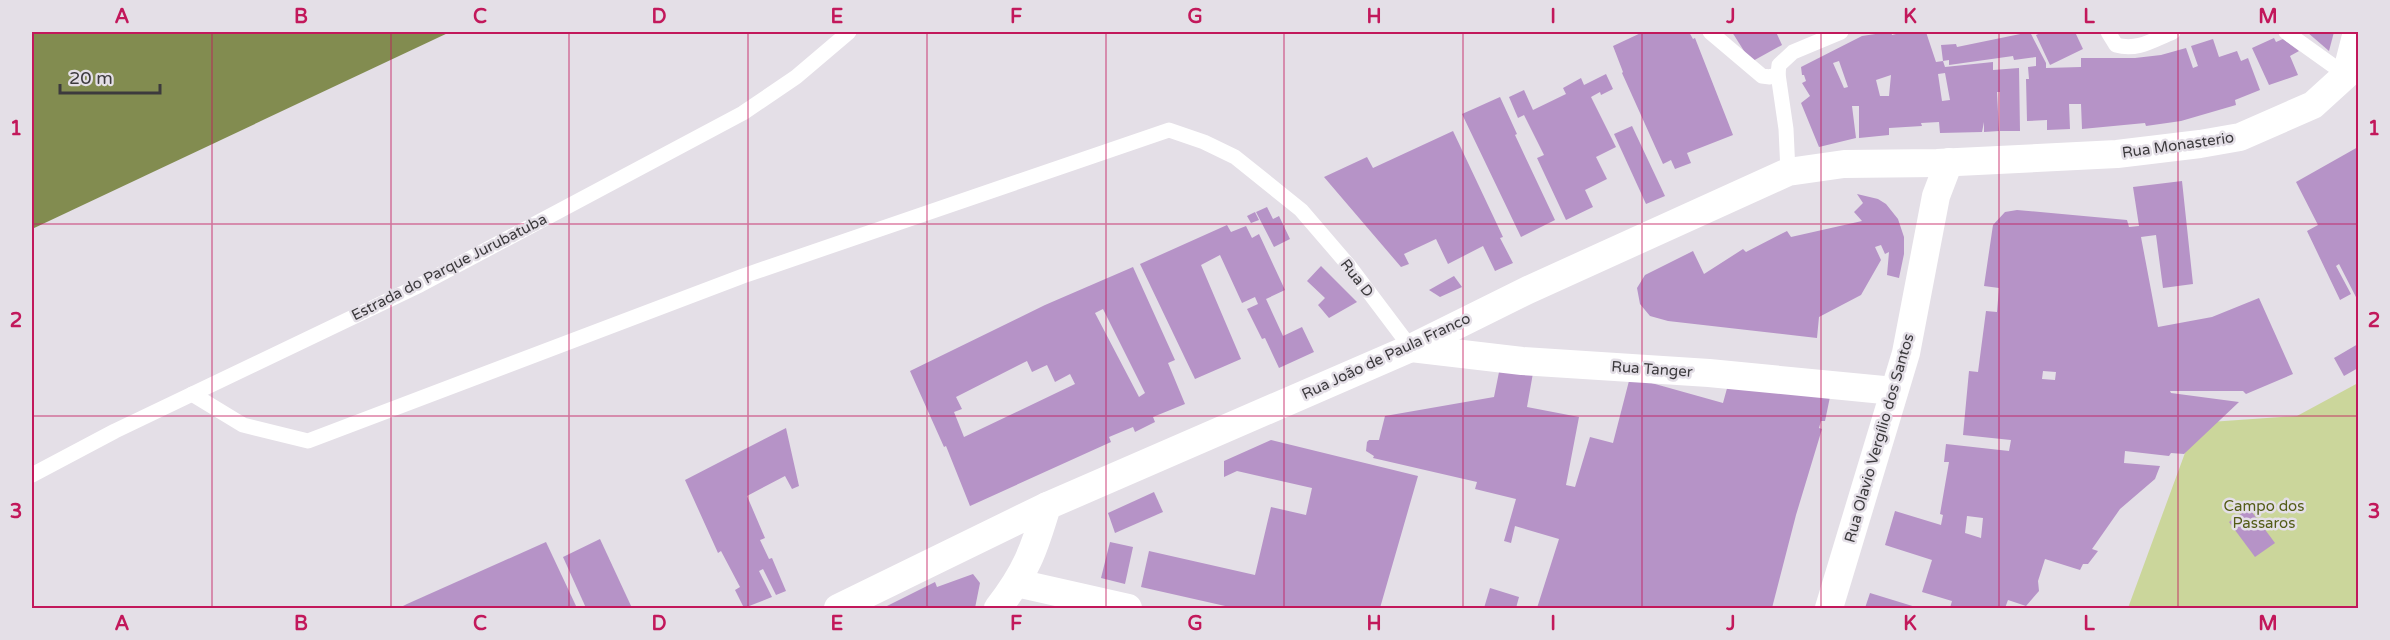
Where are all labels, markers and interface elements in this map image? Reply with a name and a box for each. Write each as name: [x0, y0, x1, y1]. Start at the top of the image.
text: A: [115, 5, 130, 29]
text: B: [294, 5, 308, 29]
text: C: [473, 5, 487, 29]
text: D: [651, 5, 667, 29]
text: E: [831, 5, 844, 29]
text: F: [1010, 5, 1022, 29]
text: G: [1187, 5, 1203, 29]
text: H: [1366, 5, 1382, 29]
text: I: [1550, 5, 1556, 29]
text: J: [1725, 5, 1736, 29]
text: K: [1903, 5, 1917, 29]
text: L: [2083, 5, 2095, 29]
text: M: [2258, 5, 2278, 29]
scale bar: [60, 57, 160, 95]
text: 20 m: [69, 67, 113, 89]
text: 1: [10, 117, 22, 141]
text: 1: [2368, 117, 2380, 141]
street label: Rua Monasterio: [2121, 128, 2235, 162]
street label: Estrada do Parque Jurubatuba: [348, 210, 550, 324]
street label: Rua D: [1337, 255, 1377, 301]
text: 2: [10, 309, 22, 333]
street label: Rua João de Paula Franco: [1299, 309, 1473, 403]
text: 2: [2368, 309, 2380, 333]
street label: Rua Olavio Vergílio dos Santos: [1841, 331, 1917, 545]
street label: Rua Tanger: [1611, 357, 1693, 381]
park label: Campo dos Passaros: [2224, 497, 2304, 532]
text: 3: [10, 500, 22, 524]
text: 3: [2368, 500, 2380, 524]
text: A: [115, 612, 130, 636]
text: B: [294, 612, 308, 636]
text: C: [473, 612, 487, 636]
text: D: [651, 612, 667, 636]
text: E: [831, 612, 844, 636]
text: F: [1010, 612, 1022, 636]
text: G: [1187, 612, 1203, 636]
text: H: [1366, 612, 1382, 636]
text: I: [1550, 612, 1556, 636]
text: J: [1725, 612, 1736, 636]
text: K: [1903, 612, 1917, 636]
text: L: [2083, 612, 2095, 636]
text: M: [2258, 612, 2278, 636]

